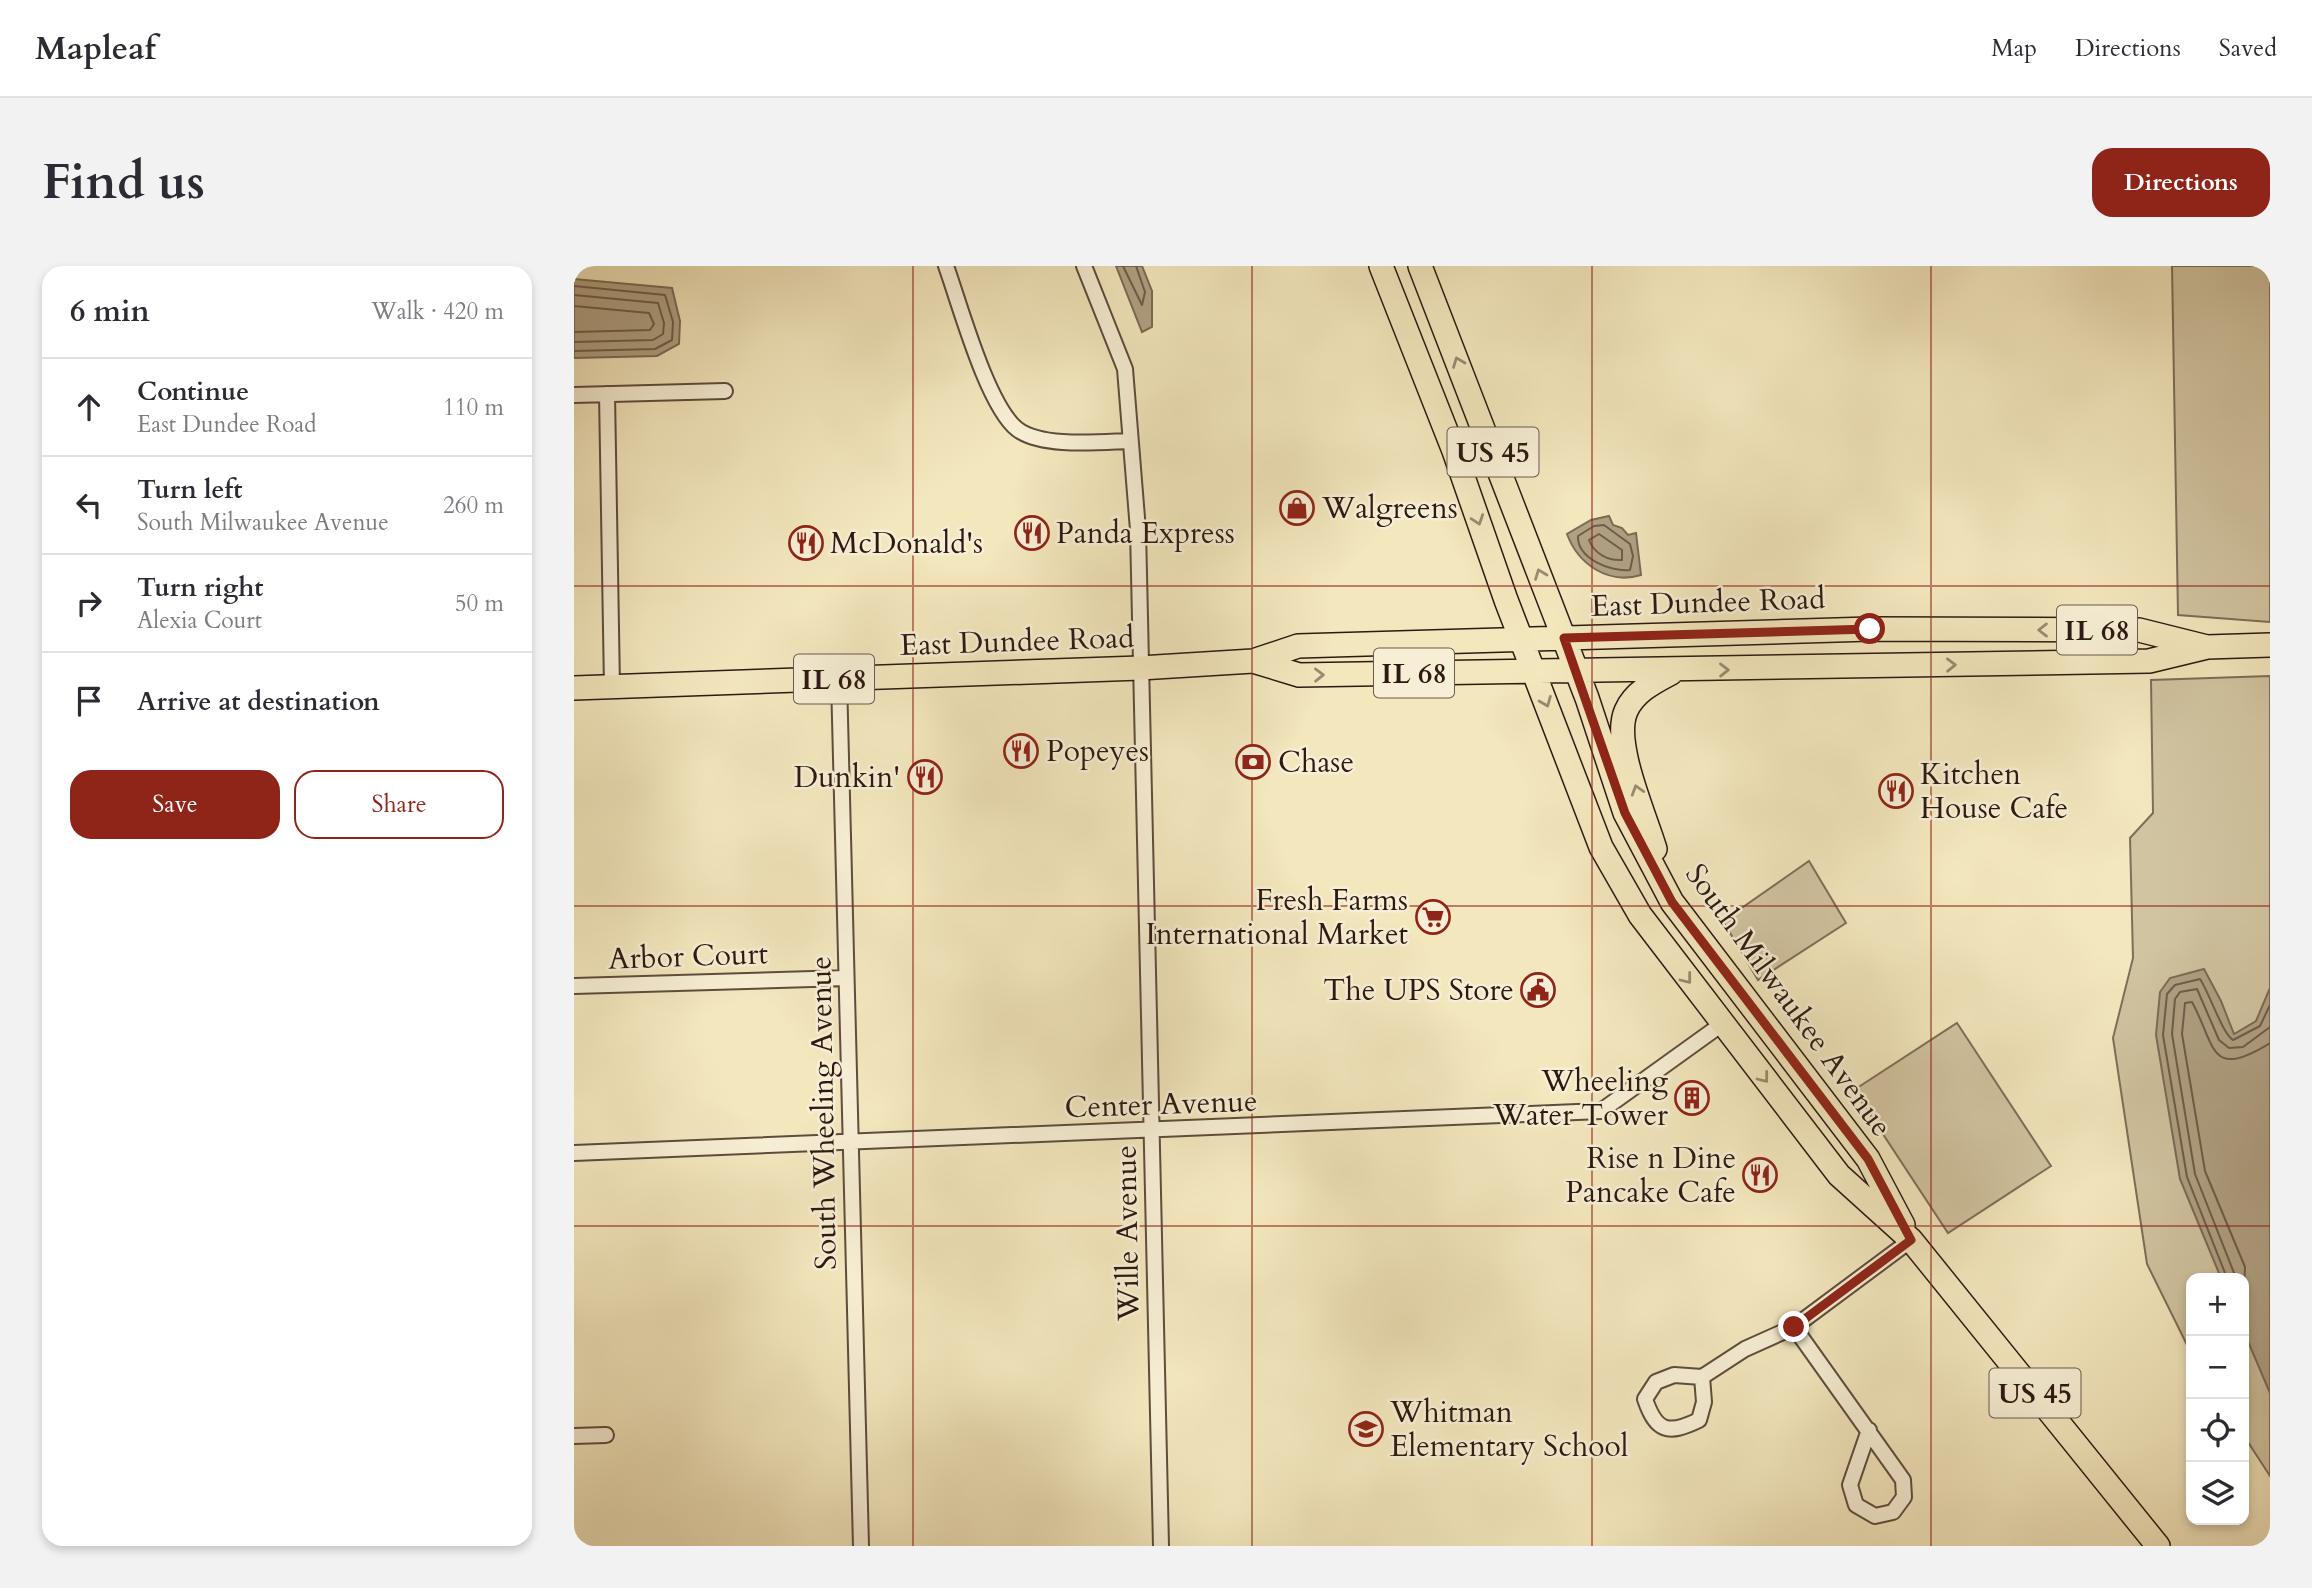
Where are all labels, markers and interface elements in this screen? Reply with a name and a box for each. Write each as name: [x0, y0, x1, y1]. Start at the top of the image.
text: Mapleaf: [35, 26, 156, 71]
text: Map: [1991, 32, 2037, 65]
text: Directions: [2075, 32, 2181, 65]
text: Saved: [2219, 32, 2277, 65]
button: Directions: [2092, 148, 2270, 217]
text: Find us: [42, 149, 205, 216]
text: 6 min: [70, 291, 150, 332]
text: Walk · 420 m: [371, 296, 504, 327]
one-way arrow: [1452, 356, 1466, 368]
text: Continue: [137, 374, 249, 409]
icon: ahead: [70, 388, 108, 426]
text: 110 m: [443, 392, 504, 423]
text: East Dundee Road: [137, 409, 317, 440]
road number: US 45: [1448, 428, 1538, 476]
text: Turn left: [137, 472, 242, 507]
icon: left: [70, 486, 108, 524]
place label: Walgreens: [1321, 488, 1458, 529]
shop icon: Walgreens: [1278, 489, 1316, 527]
text: 260 m: [443, 490, 504, 521]
text: South Milwaukee Avenue: [137, 507, 389, 538]
place label: Panda Express: [1056, 513, 1235, 554]
one-way arrow: [1470, 513, 1484, 526]
restaurant icon: Panda Express: [1013, 514, 1051, 552]
place label: McDonald's: [830, 523, 983, 564]
restaurant icon: McDonald's: [787, 524, 825, 562]
one-way arrow: [1534, 568, 1548, 580]
text: Turn right: [137, 570, 264, 605]
street label: East Dundee Road: [1590, 578, 1826, 627]
icon: right: [70, 584, 108, 622]
text: 50 m: [455, 588, 504, 619]
text: Alexia Court: [137, 605, 262, 636]
road number: IL 68: [2057, 606, 2137, 654]
route start: [1854, 613, 1885, 644]
street label: East Dundee Road: [899, 617, 1135, 666]
one-way arrow: [2037, 622, 2047, 638]
road number: IL 68: [1374, 648, 1454, 698]
road number: IL 68: [794, 654, 874, 704]
one-way arrow: [1946, 657, 1957, 673]
one-way arrow: [1718, 662, 1729, 677]
one-way arrow: [1314, 667, 1325, 683]
icon: arrive: [70, 682, 108, 720]
text: Arrive at destination: [137, 684, 380, 719]
one-way arrow: [1538, 695, 1552, 707]
place label: Popeyes: [1046, 731, 1149, 772]
restaurant icon: Popeyes: [1002, 732, 1040, 770]
place label: Chase: [1278, 742, 1354, 783]
bank icon: Chase: [1234, 743, 1272, 781]
place label: Kitchen House Cafe: [1920, 754, 2068, 829]
place label: Dunkin': [794, 757, 900, 798]
restaurant icon: Dunkin': [906, 758, 944, 796]
button: Save: [70, 770, 280, 839]
button: Share: [294, 770, 504, 839]
restaurant icon: Kitchen House Cafe: [1877, 772, 1915, 810]
one-way arrow: [1631, 784, 1645, 796]
street label: South Milwaukee Avenue: [1676, 856, 1902, 1145]
place label: Fresh Farms International Market: [1146, 880, 1409, 955]
supermarket icon: Fresh Farms International Market: [1414, 898, 1452, 936]
street label: Arbor Court: [608, 933, 769, 980]
street label: South Wheeling Avenue: [800, 956, 847, 1270]
place label: The UPS Store: [1323, 970, 1514, 1011]
public building icon: The UPS Store: [1519, 971, 1557, 1009]
one-way arrow: [1678, 971, 1691, 984]
place label: Wheeling Water Tower: [1492, 1061, 1668, 1136]
one-way arrow: [1756, 1070, 1769, 1082]
building icon: Wheeling Water Tower: [1673, 1079, 1711, 1117]
street label: Center Avenue: [1064, 1081, 1258, 1128]
place label: Rise n Dine Pancake Cafe: [1565, 1138, 1736, 1213]
street label: Wille Avenue: [1105, 1145, 1150, 1322]
restaurant icon: Rise n Dine Pancake Cafe: [1741, 1156, 1779, 1194]
map controls: [2186, 1273, 2249, 1525]
button: +: [2186, 1273, 2249, 1336]
route end: [1778, 1311, 1809, 1342]
button: −: [2186, 1336, 2249, 1399]
road number: US 45: [1990, 1368, 2080, 1418]
place label: Whitman Elementary School: [1389, 1392, 1629, 1467]
button: locate: [2186, 1399, 2249, 1462]
school or university icon: Whitman Elementary School: [1347, 1410, 1385, 1448]
button: layers: [2186, 1462, 2249, 1525]

